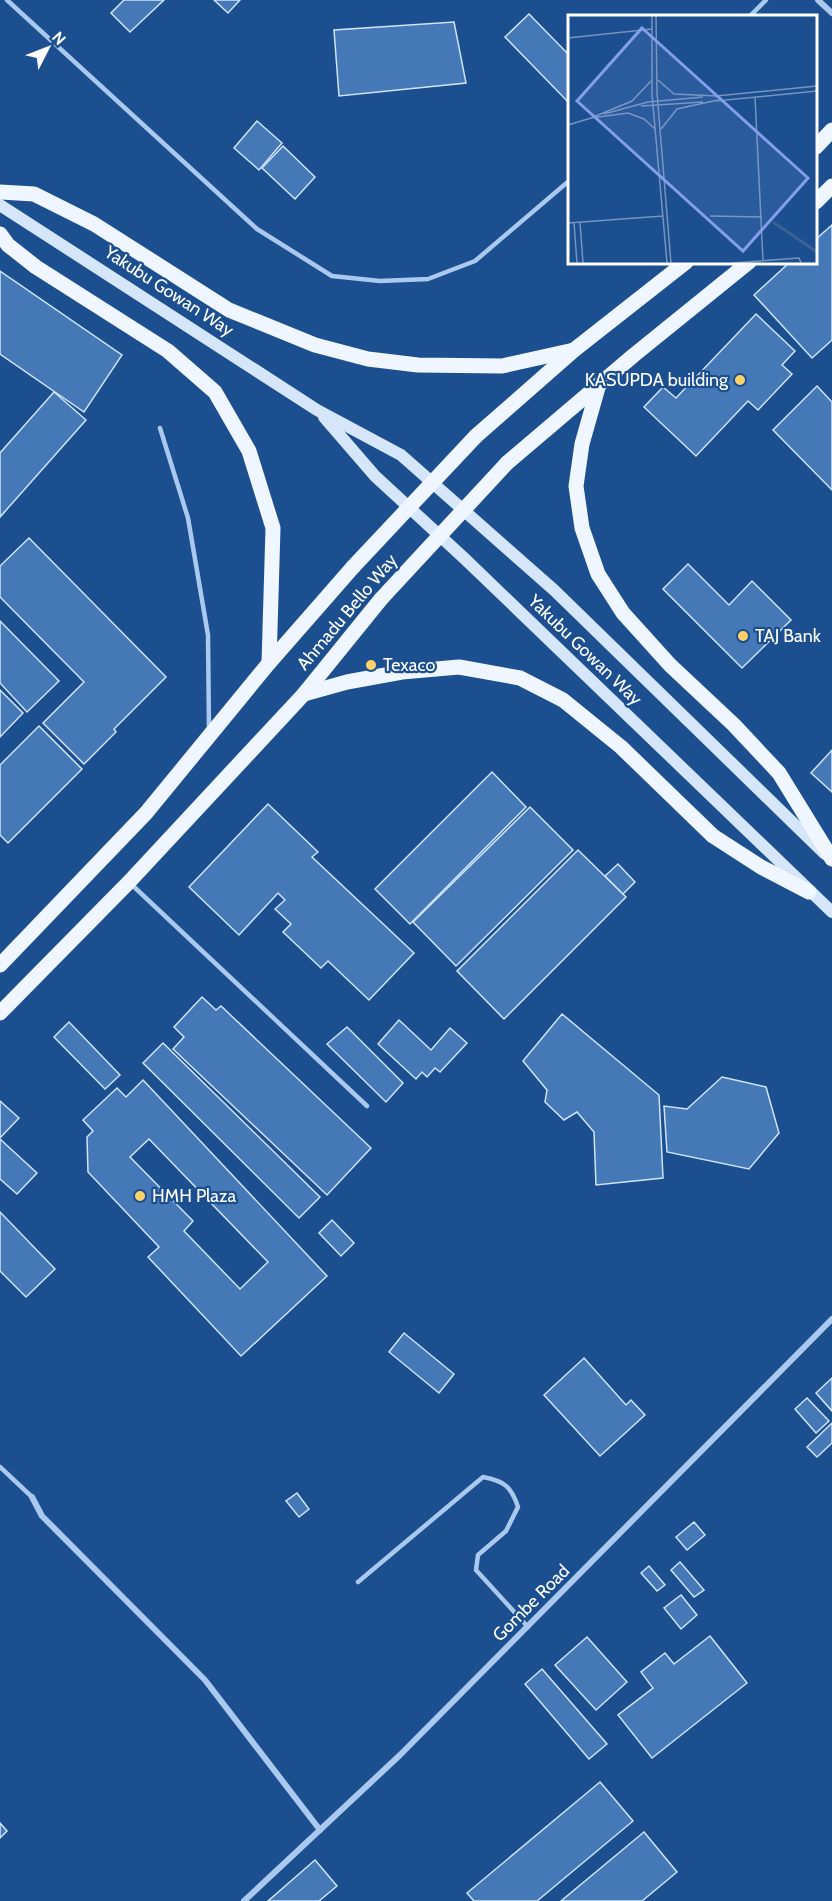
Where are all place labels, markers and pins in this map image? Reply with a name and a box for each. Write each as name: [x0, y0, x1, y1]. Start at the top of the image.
place label: KASUPDA building: [585, 369, 729, 391]
marker: KASUPDA building: [733, 373, 747, 387]
place label: TAJ Bank: [755, 625, 822, 647]
marker: TAJ Bank: [736, 629, 750, 643]
place label: Texaco: [383, 654, 435, 676]
marker: Texaco: [364, 658, 378, 672]
place label: HMH Plaza: [152, 1185, 236, 1207]
marker: HMH Plaza: [133, 1189, 147, 1203]

